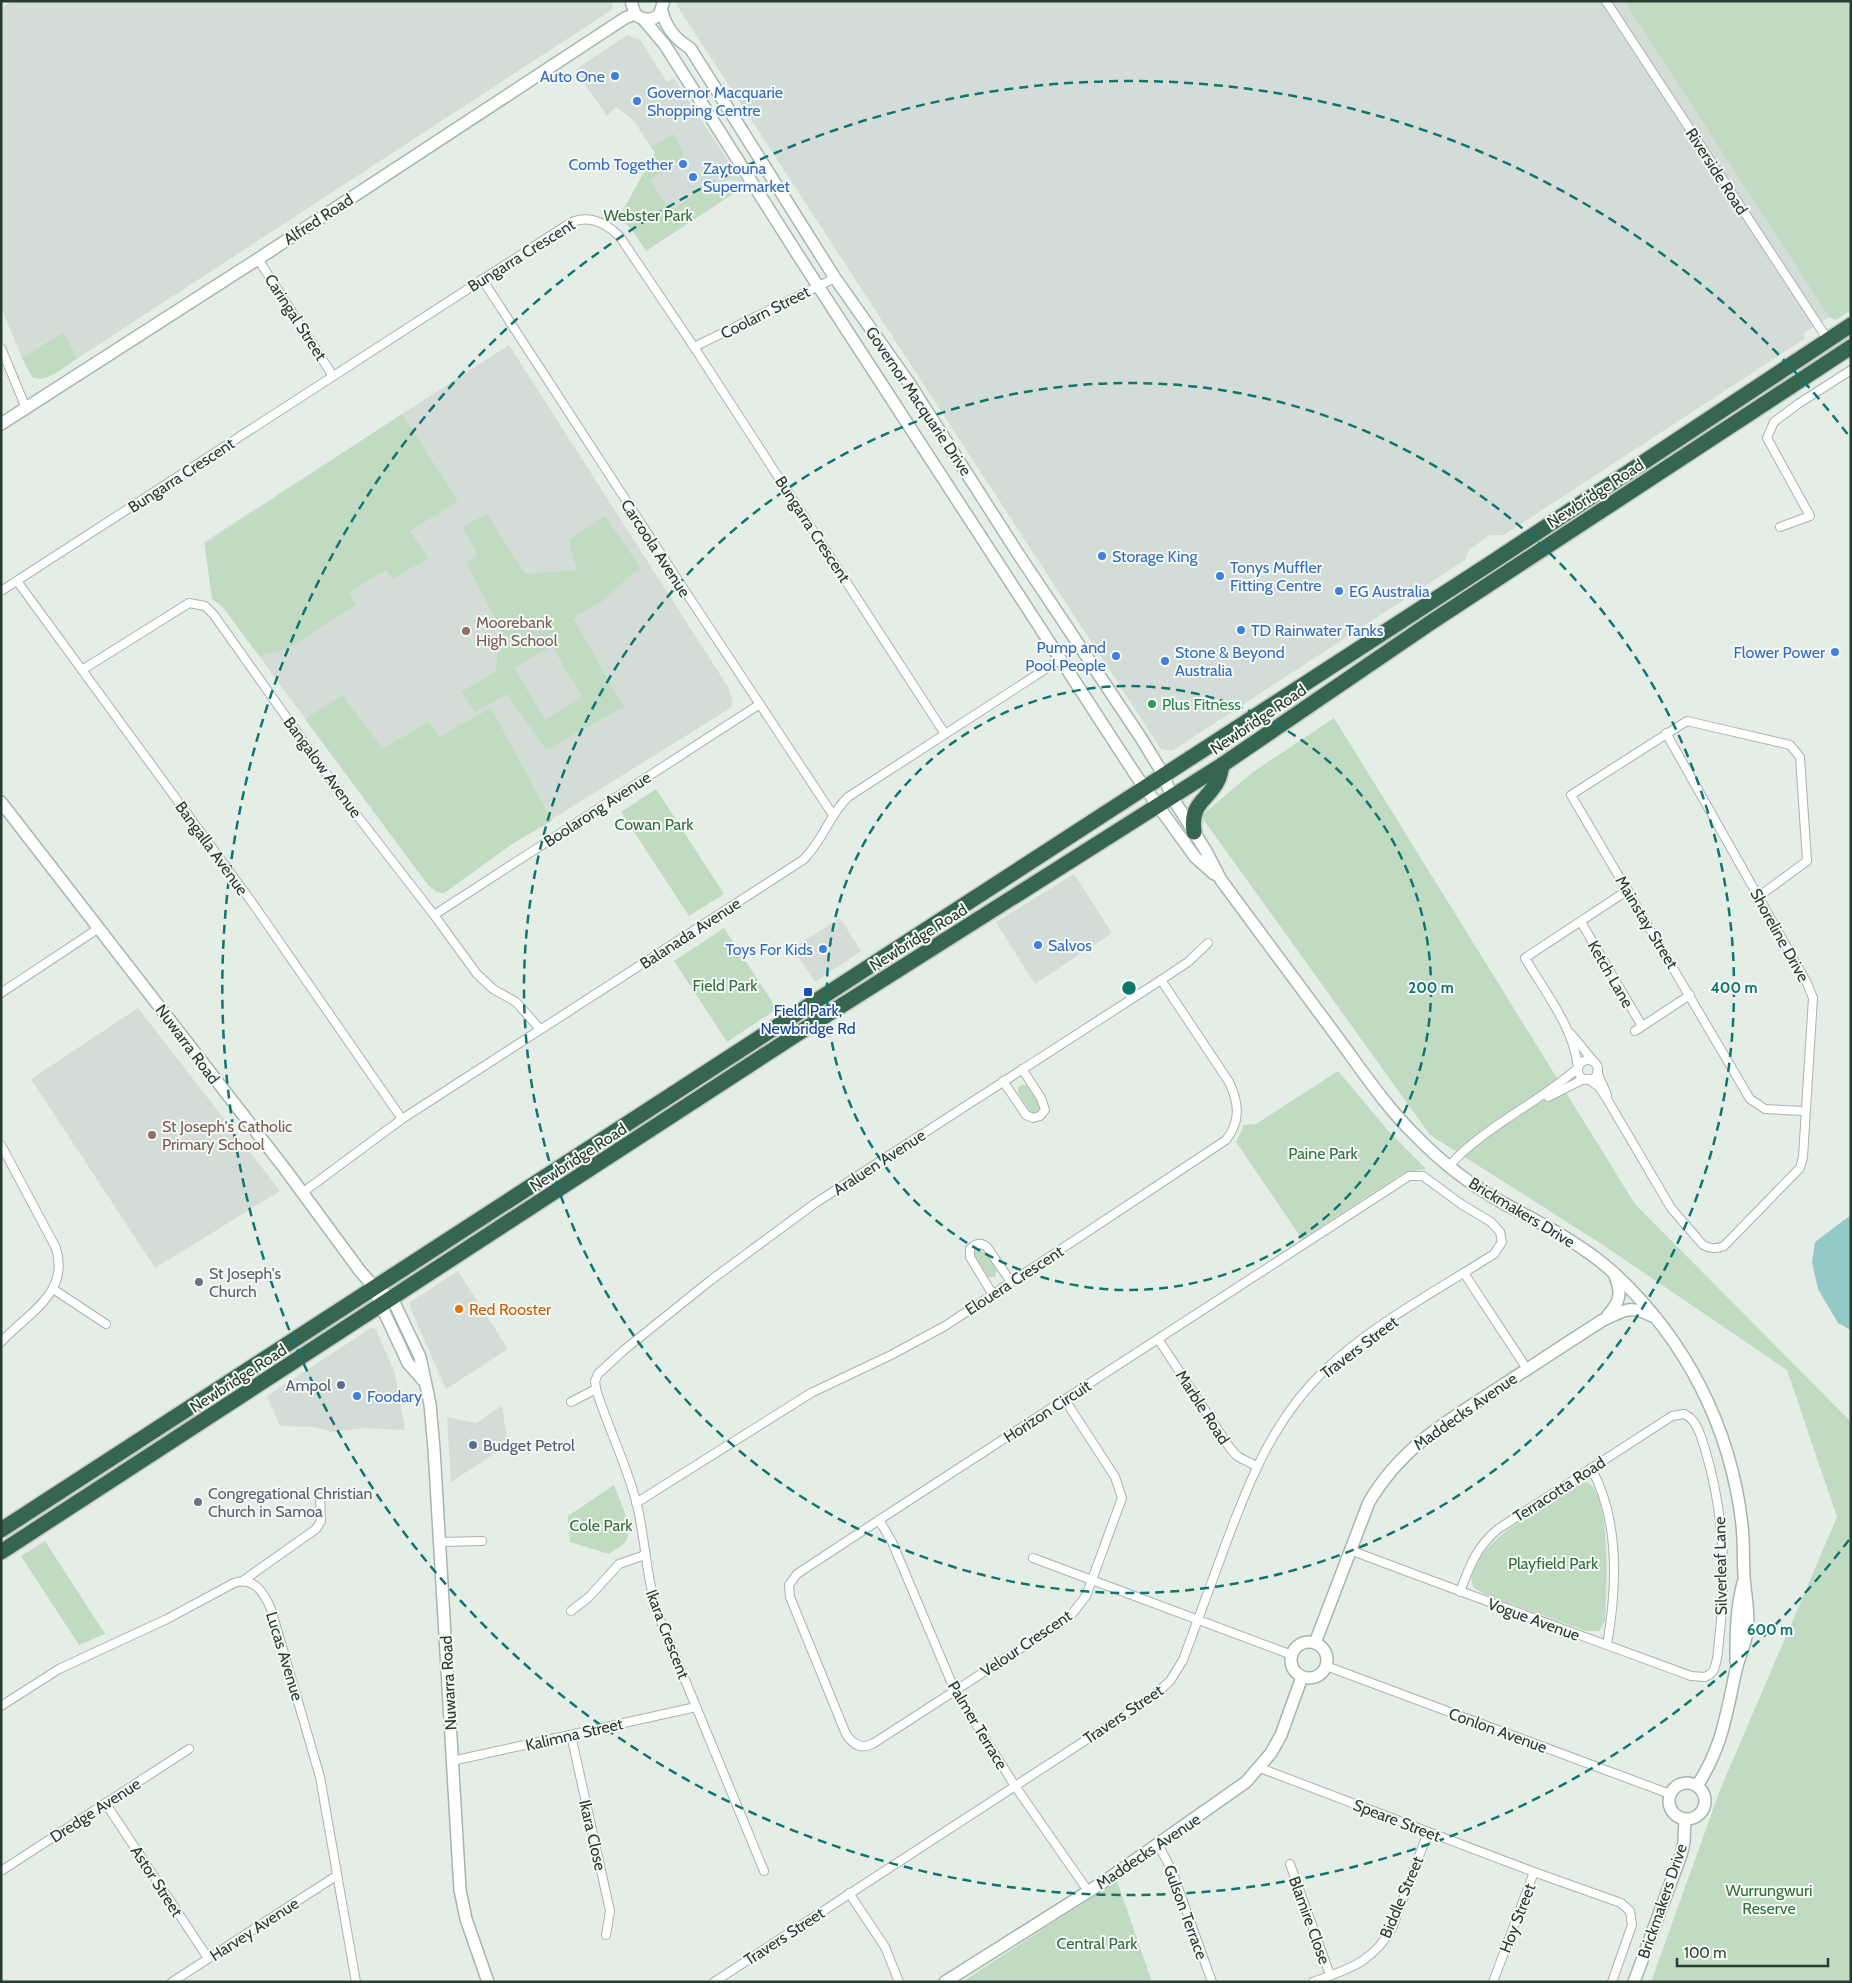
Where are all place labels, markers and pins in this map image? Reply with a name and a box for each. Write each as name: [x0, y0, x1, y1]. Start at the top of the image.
place label: Auto One: [540, 67, 605, 86]
marker: Auto One: [609, 70, 621, 82]
place label: Governor Macquarie Shopping Centre: [647, 83, 783, 120]
marker: Governor Macquarie Shopping Centre: [631, 95, 643, 107]
place label: Comb Together: [569, 155, 674, 174]
marker: Comb Together: [677, 158, 689, 170]
place label: Zaytouna Supermarket: [703, 159, 791, 196]
marker: Zaytouna Supermarket: [687, 171, 699, 183]
place label: Storage King: [1112, 547, 1198, 566]
marker: Storage King: [1096, 550, 1108, 562]
place label: Tonys Muffler Fitting Centre: [1230, 558, 1323, 595]
marker: Tonys Muffler Fitting Centre: [1214, 570, 1226, 582]
place label: EG Australia: [1349, 582, 1430, 601]
marker: EG Australia: [1333, 585, 1345, 597]
place label: Moorebank High School: [476, 613, 558, 650]
place label: TD Rainwater Tanks: [1251, 621, 1384, 640]
marker: TD Rainwater Tanks: [1235, 624, 1247, 636]
marker: Moorebank High School: [460, 625, 472, 637]
place label: Pump and Pool People: [1025, 638, 1106, 675]
place label: Stone & Beyond Australia: [1175, 643, 1285, 680]
place label: Flower Power: [1733, 643, 1826, 662]
marker: Flower Power: [1829, 646, 1841, 658]
marker: Pump and Pool People: [1110, 650, 1122, 662]
marker: Stone & Beyond Australia: [1159, 655, 1171, 667]
place label: Plus Fitness: [1162, 695, 1241, 714]
marker: Plus Fitness: [1146, 698, 1158, 710]
place label: Salvos: [1048, 936, 1092, 955]
marker: Salvos: [1032, 939, 1044, 951]
place label: Toys For Kids: [725, 940, 813, 959]
marker: Toys For Kids: [817, 943, 829, 955]
centre of rings: [1120, 979, 1138, 997]
marker: Field Park, Newbridge Rd: [802, 986, 814, 998]
place label: Field Park, Newbridge Rd: [760, 1001, 856, 1038]
place label: St Joseph's Catholic Primary School: [162, 1117, 292, 1154]
marker: St Joseph's Catholic Primary School: [146, 1129, 158, 1141]
place label: St Joseph's Church: [209, 1264, 281, 1301]
marker: St Joseph's Church: [193, 1276, 205, 1288]
place label: Red Rooster: [469, 1300, 552, 1319]
marker: Red Rooster: [453, 1303, 465, 1315]
place label: Ampol: [286, 1376, 331, 1395]
marker: Ampol: [335, 1379, 347, 1391]
place label: Foodary: [367, 1387, 422, 1406]
marker: Foodary: [351, 1390, 363, 1402]
place label: Budget Petrol: [483, 1436, 575, 1455]
marker: Budget Petrol: [467, 1439, 479, 1451]
place label: Congregational Christian Church in Samoa: [208, 1484, 373, 1521]
marker: Congregational Christian Church in Samoa: [192, 1496, 204, 1508]

